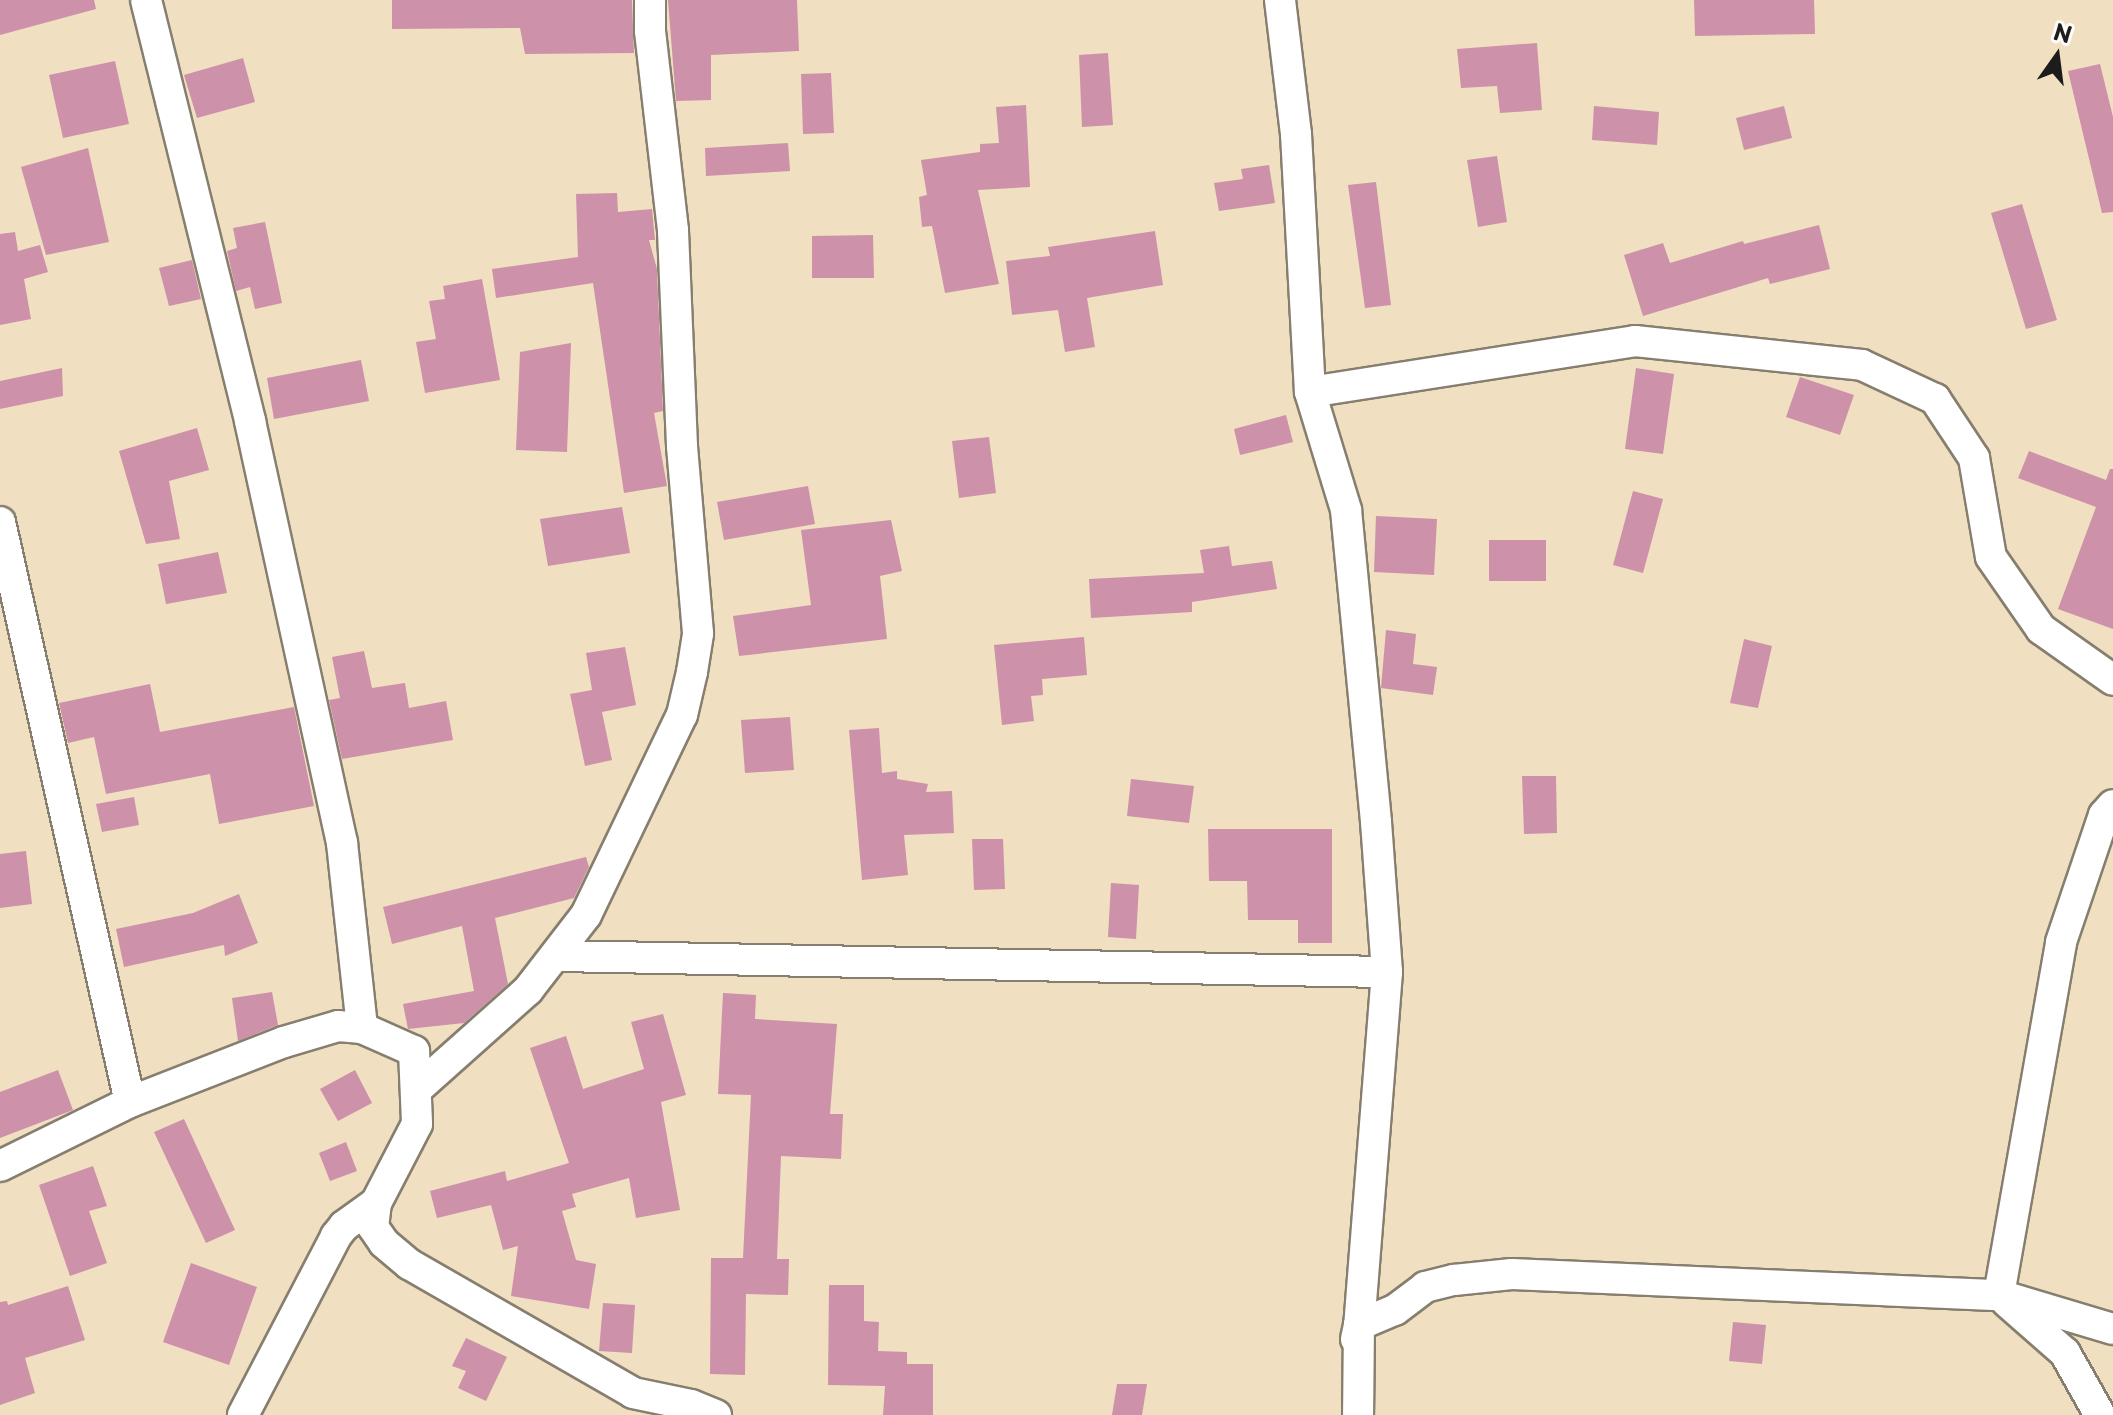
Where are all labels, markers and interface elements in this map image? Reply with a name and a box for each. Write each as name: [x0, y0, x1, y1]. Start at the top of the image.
text: N: [2050, 14, 2075, 50]
north arrow: [2017, 16, 2097, 96]

